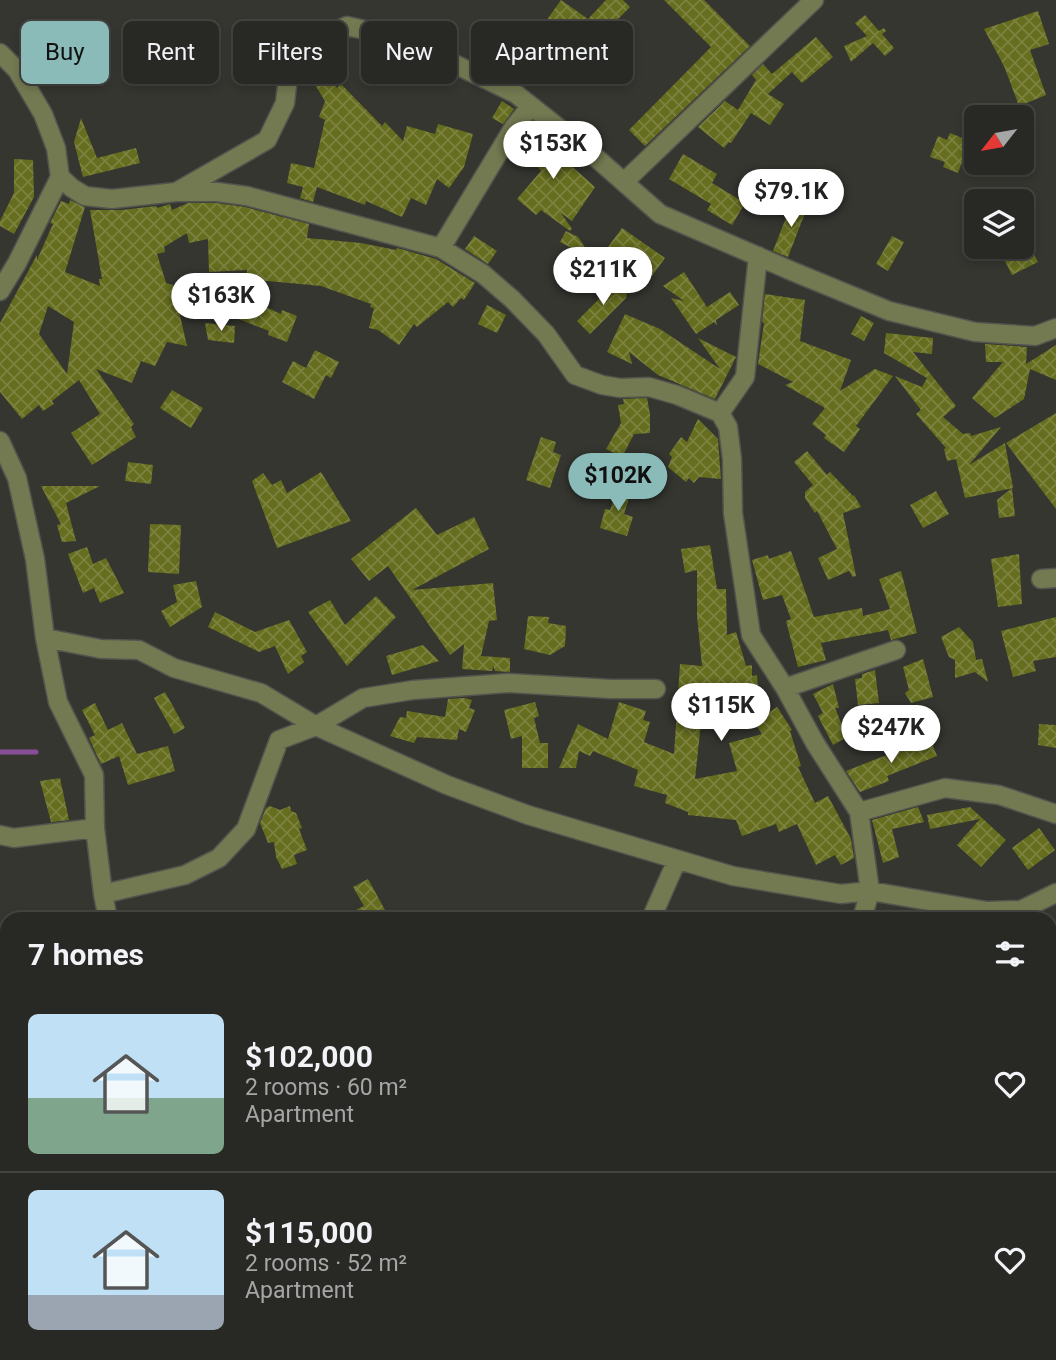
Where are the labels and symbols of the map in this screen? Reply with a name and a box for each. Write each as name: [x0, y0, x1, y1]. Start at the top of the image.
north arrow: [964, 105, 1034, 175]
pin: $153K: [504, 122, 602, 181]
pin: $79.1K: [734, 170, 848, 229]
pin: $211K: [554, 247, 652, 307]
pin: $163K: [172, 274, 270, 333]
pin: $102K: [569, 454, 667, 513]
pin: $115K: [672, 684, 770, 743]
pin: $247K: [842, 706, 940, 765]

